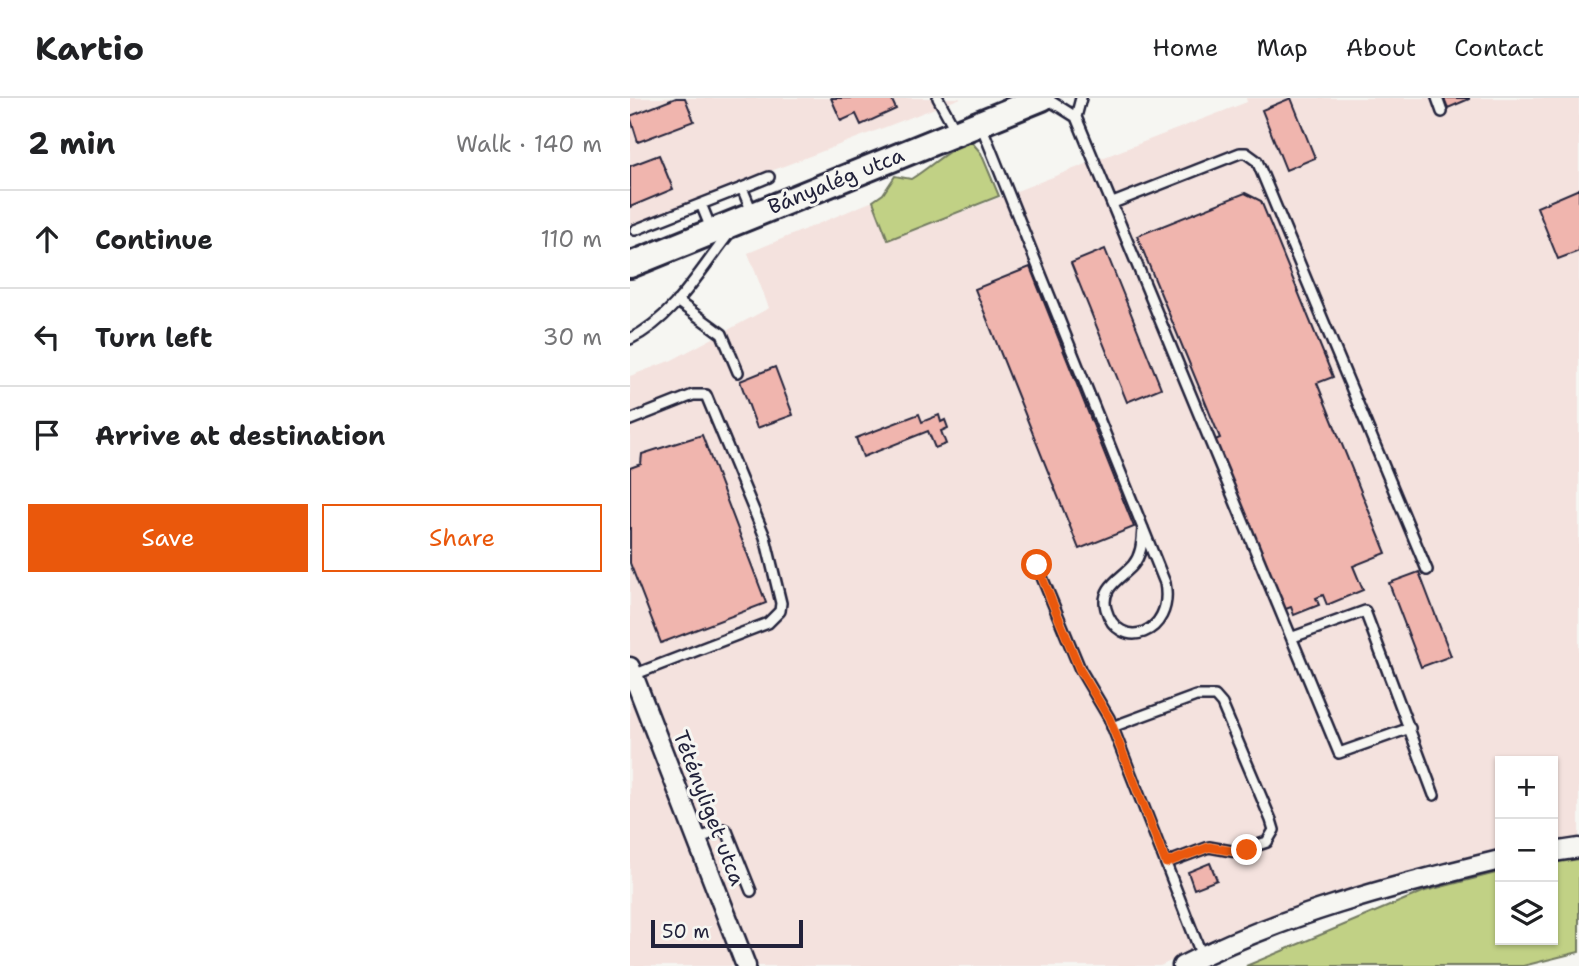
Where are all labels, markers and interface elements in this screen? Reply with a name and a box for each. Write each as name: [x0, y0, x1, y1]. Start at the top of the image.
text: Kartio: [35, 26, 144, 71]
text: Home: [1152, 32, 1218, 64]
text: Map: [1256, 32, 1308, 64]
text: About: [1346, 32, 1416, 64]
text: Contact: [1454, 32, 1544, 64]
text: 2 min: [28, 123, 115, 164]
text: Walk · 140 m: [456, 129, 602, 159]
street label: Bányalég utca: [764, 141, 908, 221]
icon: ahead: [28, 220, 66, 258]
text: Continue: [95, 222, 213, 257]
text: 110 m: [540, 224, 602, 254]
icon: left: [28, 318, 66, 356]
text: Turn left: [95, 320, 212, 355]
text: 30 m: [543, 322, 602, 352]
icon: arrive: [28, 416, 66, 454]
text: Arrive at destination: [95, 418, 385, 453]
button: Save: [28, 504, 308, 572]
button: Share: [322, 504, 602, 572]
route start: [1021, 549, 1052, 580]
street label: Tétényliget utca: [667, 727, 751, 889]
map controls: [1495, 756, 1558, 945]
button: +: [1495, 756, 1558, 819]
button: −: [1495, 819, 1558, 882]
route end: [1231, 834, 1262, 865]
button: layers: [1495, 882, 1558, 945]
scale bar: [651, 917, 803, 949]
text: 50 m: [662, 919, 710, 944]

